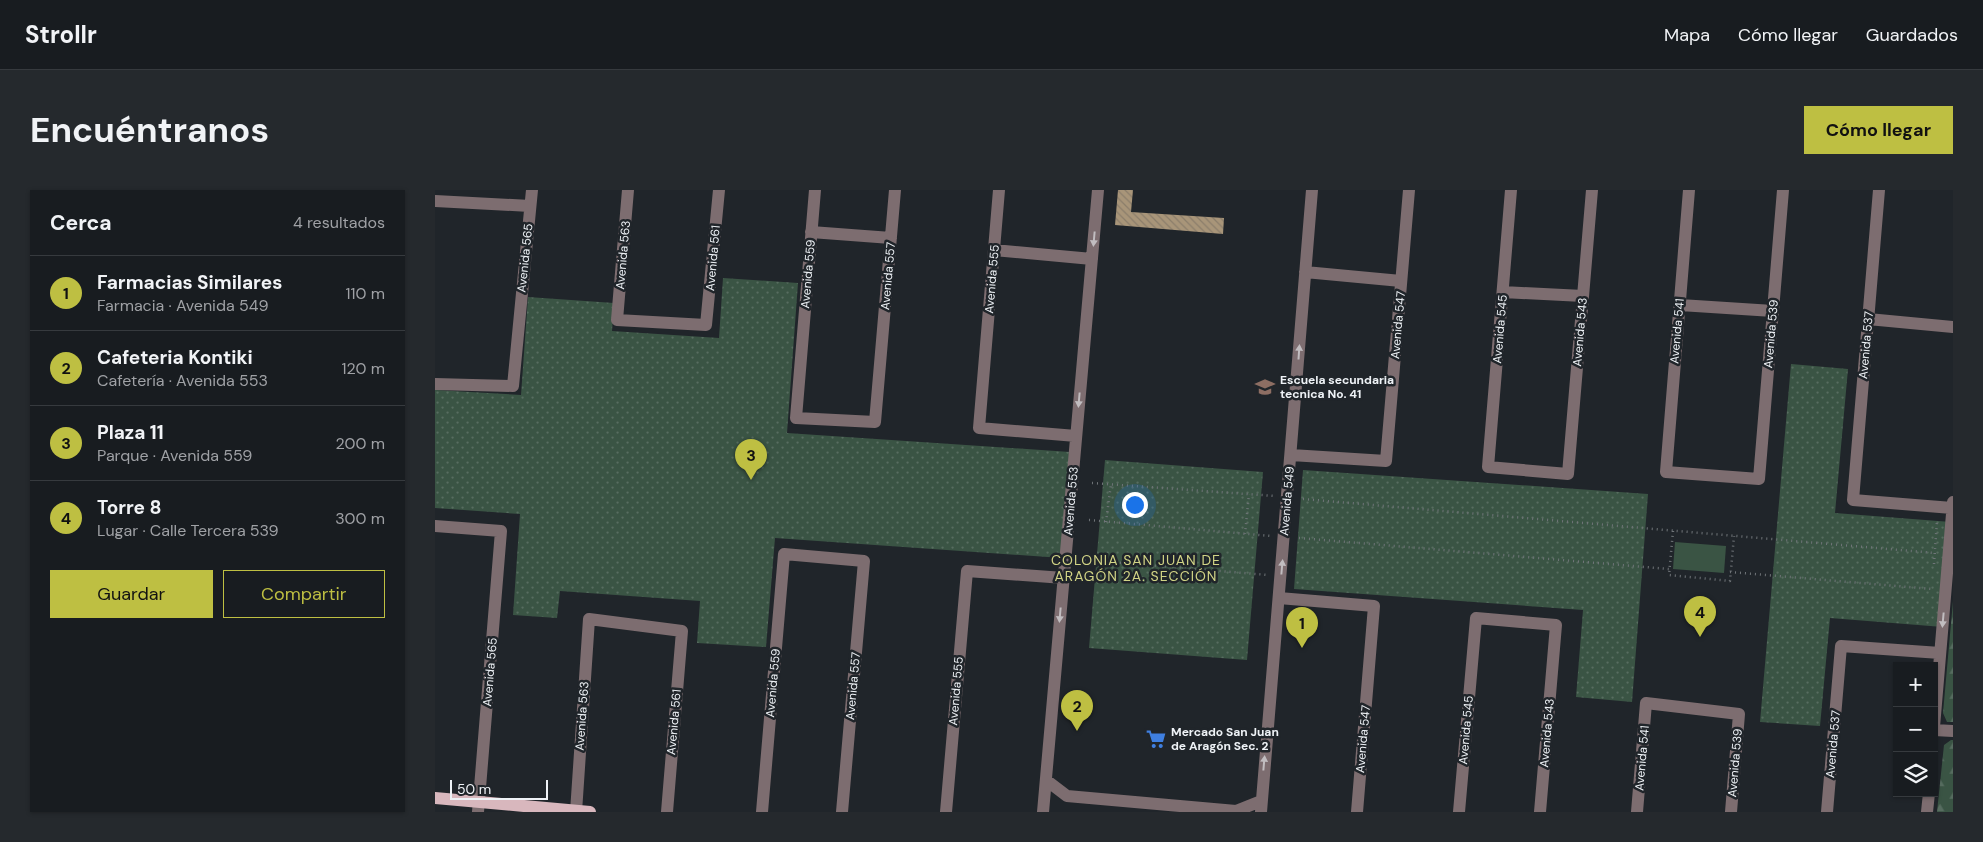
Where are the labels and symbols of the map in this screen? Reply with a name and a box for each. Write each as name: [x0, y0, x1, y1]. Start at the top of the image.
street label: Avenida 563: [612, 220, 634, 290]
street label: Avenida 565: [513, 223, 537, 293]
street label: Avenida 561: [702, 225, 724, 291]
one-way arrow: [1089, 231, 1097, 247]
street label: Avenida 559: [797, 239, 819, 309]
street label: Avenida 557: [877, 241, 899, 311]
street label: Avenida 555: [981, 244, 1003, 314]
street label: Avenida 547: [1387, 290, 1409, 360]
street label: Avenida 545: [1489, 294, 1511, 364]
street label: Avenida 543: [1569, 297, 1591, 367]
street label: Avenida 541: [1666, 298, 1688, 364]
street label: Avenida 539: [1760, 299, 1782, 369]
street label: Avenida 537: [1855, 311, 1877, 379]
one-way arrow: [1295, 344, 1303, 360]
place label: Escuela secundaria tecnica No. 41: [1280, 372, 1394, 402]
school or university icon: Escuela secundaria tecnica No. 41: [1254, 376, 1276, 398]
one-way arrow: [1075, 393, 1083, 409]
pin: 3: [735, 439, 767, 480]
street label: Avenida 553: [1060, 466, 1082, 536]
street label: Avenida 549: [1276, 466, 1298, 536]
your location: [1122, 492, 1148, 518]
district label: COLONIA SAN JUAN DE ARAGÓN 2A. SECCIÓN: [1051, 551, 1221, 585]
one-way arrow: [1278, 558, 1286, 574]
pin: 4: [1684, 596, 1716, 637]
one-way arrow: [1056, 607, 1064, 623]
pin: 1: [1286, 607, 1318, 648]
one-way arrow: [1939, 612, 1947, 628]
street label: Avenida 565: [479, 637, 501, 707]
street label: Avenida 559: [762, 648, 784, 718]
street label: Avenida 557: [842, 651, 864, 721]
street label: Avenida 555: [945, 656, 967, 726]
street label: Avenida 563: [572, 681, 592, 751]
street label: Avenida 561: [663, 689, 685, 755]
pin: 2: [1061, 690, 1093, 731]
street label: Avenida 545: [1455, 695, 1477, 765]
street label: Avenida 543: [1536, 698, 1558, 768]
street label: Avenida 547: [1352, 704, 1374, 774]
street label: Avenida 537: [1822, 710, 1844, 778]
place label: Mercado San Juan de Aragón Sec. 2: [1171, 724, 1279, 754]
street label: Avenida 541: [1631, 725, 1653, 791]
supermarket icon: Mercado San Juan de Aragón Sec. 2: [1145, 728, 1167, 750]
street label: Avenida 539: [1724, 728, 1746, 798]
one-way arrow: [1260, 755, 1268, 771]
scale bar: [450, 777, 547, 800]

